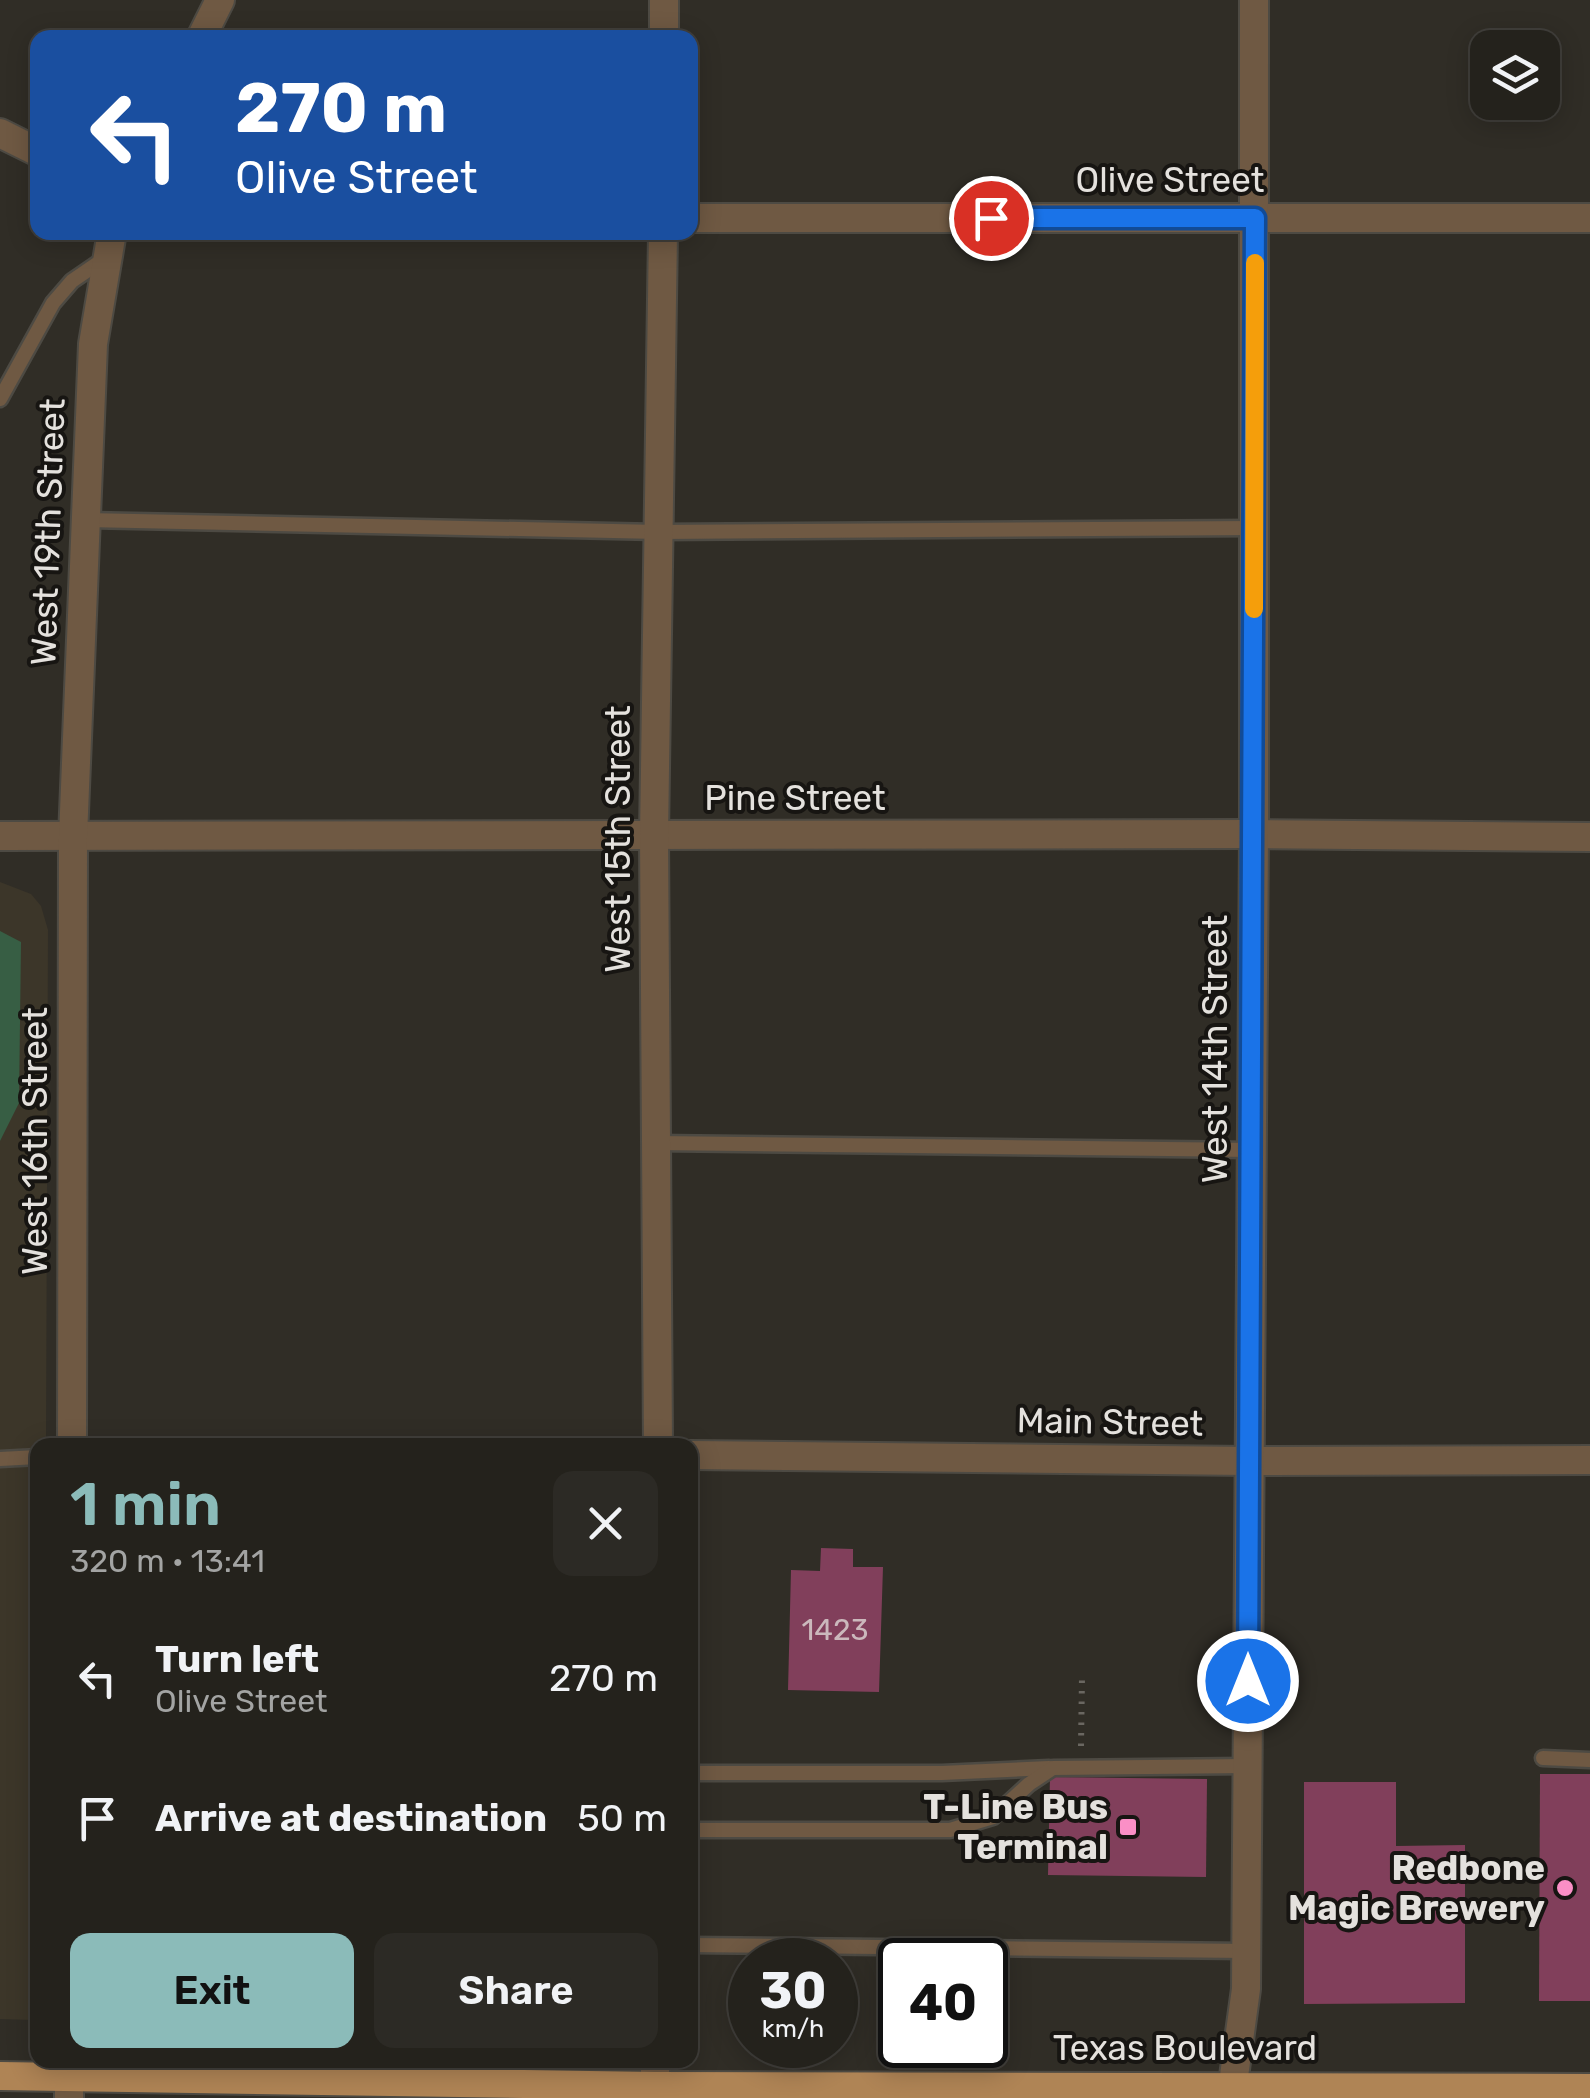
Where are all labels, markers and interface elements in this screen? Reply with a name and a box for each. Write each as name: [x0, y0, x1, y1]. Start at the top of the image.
map controls: [1470, 30, 1560, 120]
button: layers: [1470, 30, 1560, 120]
text: 270 m: [235, 67, 447, 150]
icon: left: [70, 70, 200, 200]
text: Olive Street: [235, 151, 478, 204]
street label: Olive Street: [1076, 159, 1264, 201]
pin: [949, 176, 1034, 261]
icon: arrive: [964, 191, 1019, 246]
street label: West 19th Street: [22, 398, 74, 666]
street label: West 15th Street: [597, 705, 639, 973]
street label: Pine Street: [704, 777, 886, 819]
street label: West 14th Street: [1194, 915, 1236, 1183]
street label: West 16th Street: [14, 1007, 56, 1275]
street label: Main Street: [1016, 1399, 1204, 1445]
text: 1 min: [70, 1469, 221, 1540]
button: close: [553, 1471, 658, 1576]
text: 320 m · 13:41: [70, 1542, 265, 1580]
house number: 1423: [801, 1612, 869, 1648]
position arrow: [1196, 1629, 1300, 1733]
text: Turn left: [155, 1636, 319, 1682]
icon: left: [70, 1651, 125, 1706]
text: 270 m: [549, 1655, 658, 1701]
text: Olive Street: [155, 1682, 328, 1720]
place label: T-Line Bus Terminal: [923, 1786, 1108, 1868]
icon: arrive: [70, 1791, 125, 1846]
text: Arrive at destination: [155, 1795, 547, 1841]
text: 50 m: [577, 1795, 667, 1841]
marker: T-Line Bus Terminal: [1117, 1816, 1139, 1838]
place label: Redbone Magic Brewery: [1288, 1847, 1545, 1929]
marker: Redbone Magic Brewery: [1554, 1877, 1576, 1899]
button: Exit: [70, 1933, 354, 2048]
button: Share: [374, 1933, 658, 2048]
speed limit sign: 40: [878, 1938, 1008, 2068]
text: 30: [760, 1961, 826, 2021]
text: km/h: [762, 2014, 824, 2043]
street label: Texas Boulevard: [1053, 2027, 1317, 2069]

